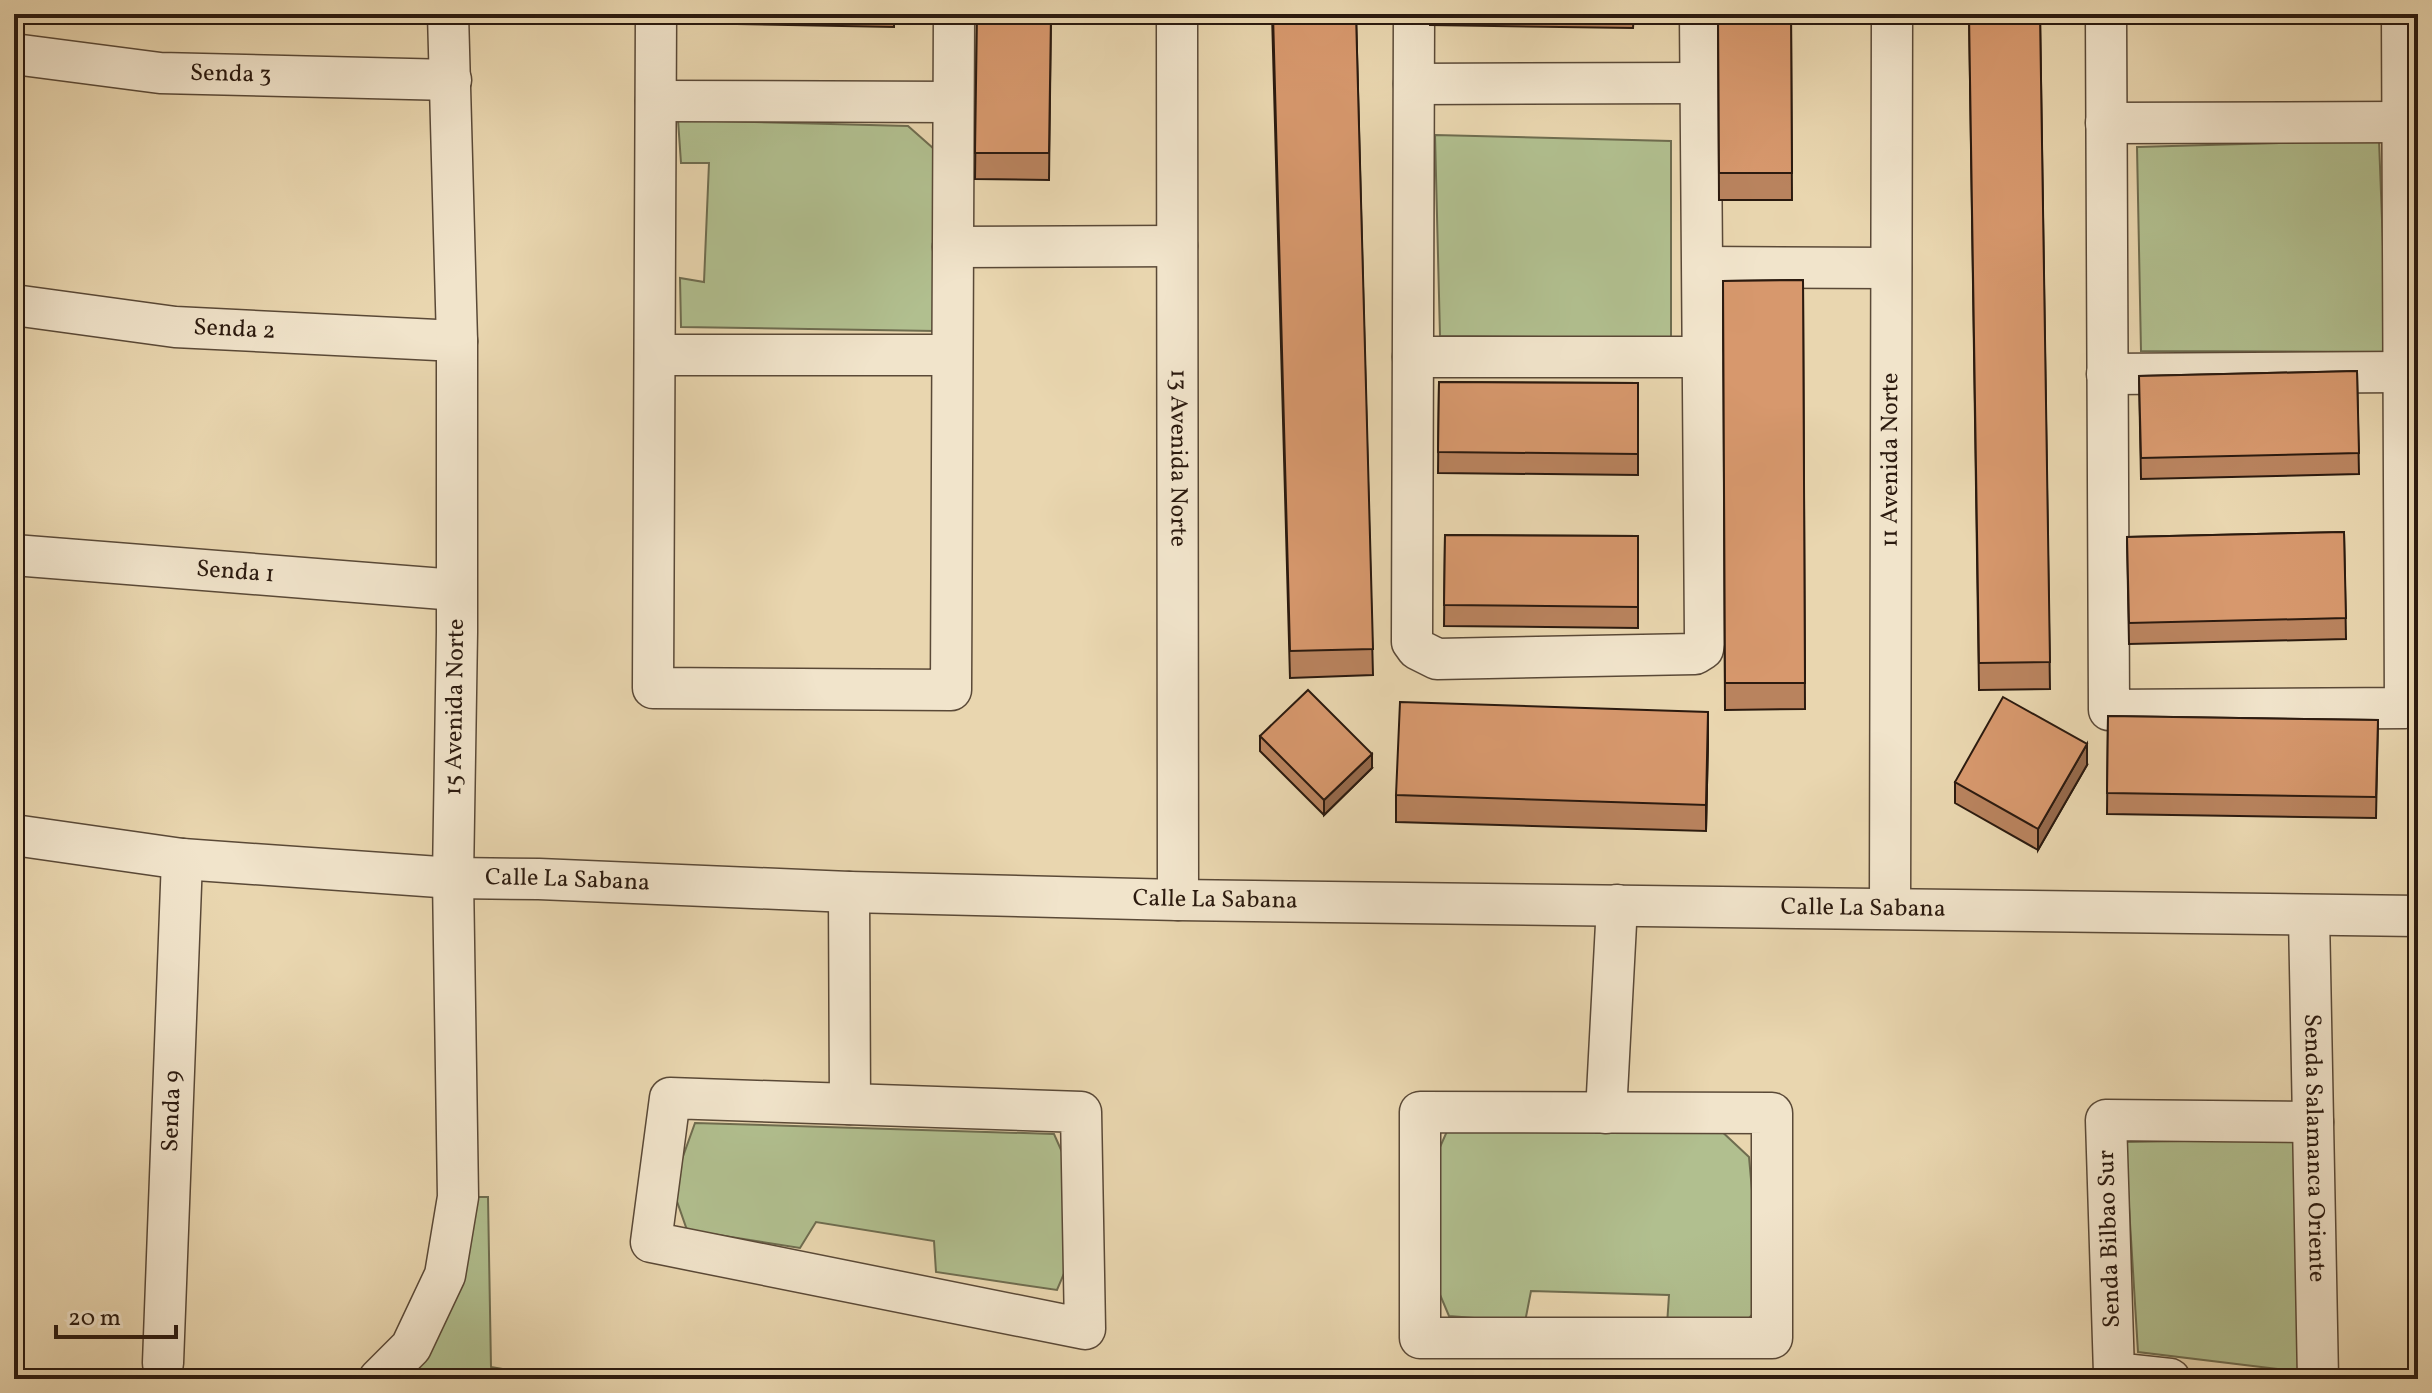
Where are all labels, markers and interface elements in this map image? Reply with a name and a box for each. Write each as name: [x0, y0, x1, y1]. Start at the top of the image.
street label: Senda 3: [190, 57, 272, 93]
street label: Senda 2: [193, 311, 276, 349]
street label: 13 Avenida Norte: [1160, 369, 1195, 547]
street label: 11 Avenida Norte: [1874, 373, 1908, 547]
street label: Senda 1: [195, 552, 276, 593]
street label: 15 Avenida Norte: [437, 618, 474, 796]
street label: Calle La Sabana: [485, 861, 651, 901]
street label: Calle La Sabana: [1132, 882, 1298, 919]
street label: Calle La Sabana: [1780, 891, 1946, 927]
street label: Senda Salamanca Oriente: [2294, 1013, 2333, 1283]
street label: Senda 9: [154, 1070, 191, 1153]
street label: Senda Bilbao Sur: [2090, 1149, 2130, 1329]
scale bar: [56, 1289, 176, 1339]
text: 20 m: [68, 1302, 121, 1336]

